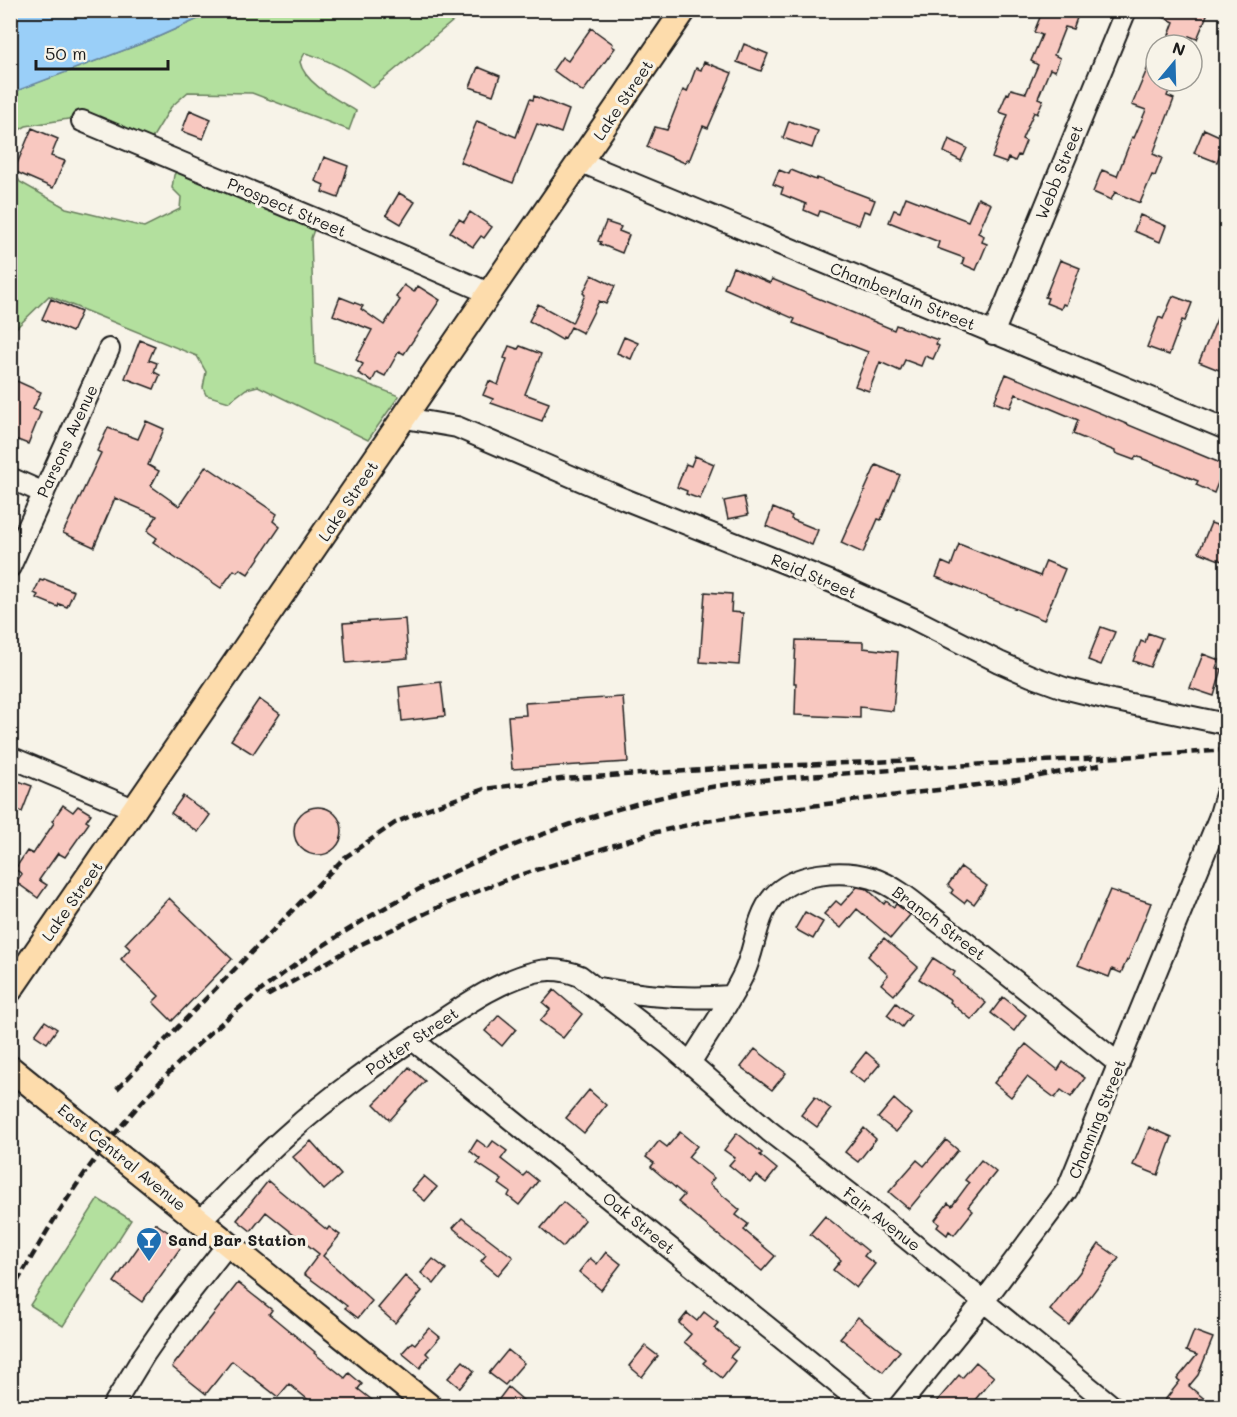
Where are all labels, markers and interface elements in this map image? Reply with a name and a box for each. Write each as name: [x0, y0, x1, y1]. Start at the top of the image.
scale bar: [36, 33, 168, 71]
north arrow: [1144, 33, 1204, 93]
text: N: [1170, 36, 1188, 60]
text: 50 m: [45, 41, 87, 65]
street label: Lake Street: [588, 55, 657, 144]
street label: Webb Street: [1030, 121, 1087, 222]
street label: Prospect Street: [224, 172, 350, 241]
street label: Chamberlain Street: [827, 257, 979, 334]
street label: Parsons Avenue: [31, 381, 102, 501]
street label: Lake Street: [313, 456, 382, 545]
street label: Reid Street: [768, 548, 860, 603]
street label: Lake Street: [36, 857, 107, 945]
street label: Branch Street: [889, 881, 990, 964]
street label: Potter Street: [361, 1002, 462, 1079]
street label: Channing Street: [1063, 1056, 1130, 1182]
street label: East Central Avenue: [54, 1098, 191, 1215]
street label: Fair Avenue: [839, 1182, 925, 1255]
street label: Oak Street: [599, 1187, 680, 1258]
bar icon: Sand Bar Station: [134, 1225, 164, 1263]
place label: Sand Bar Station: [168, 1229, 306, 1250]

